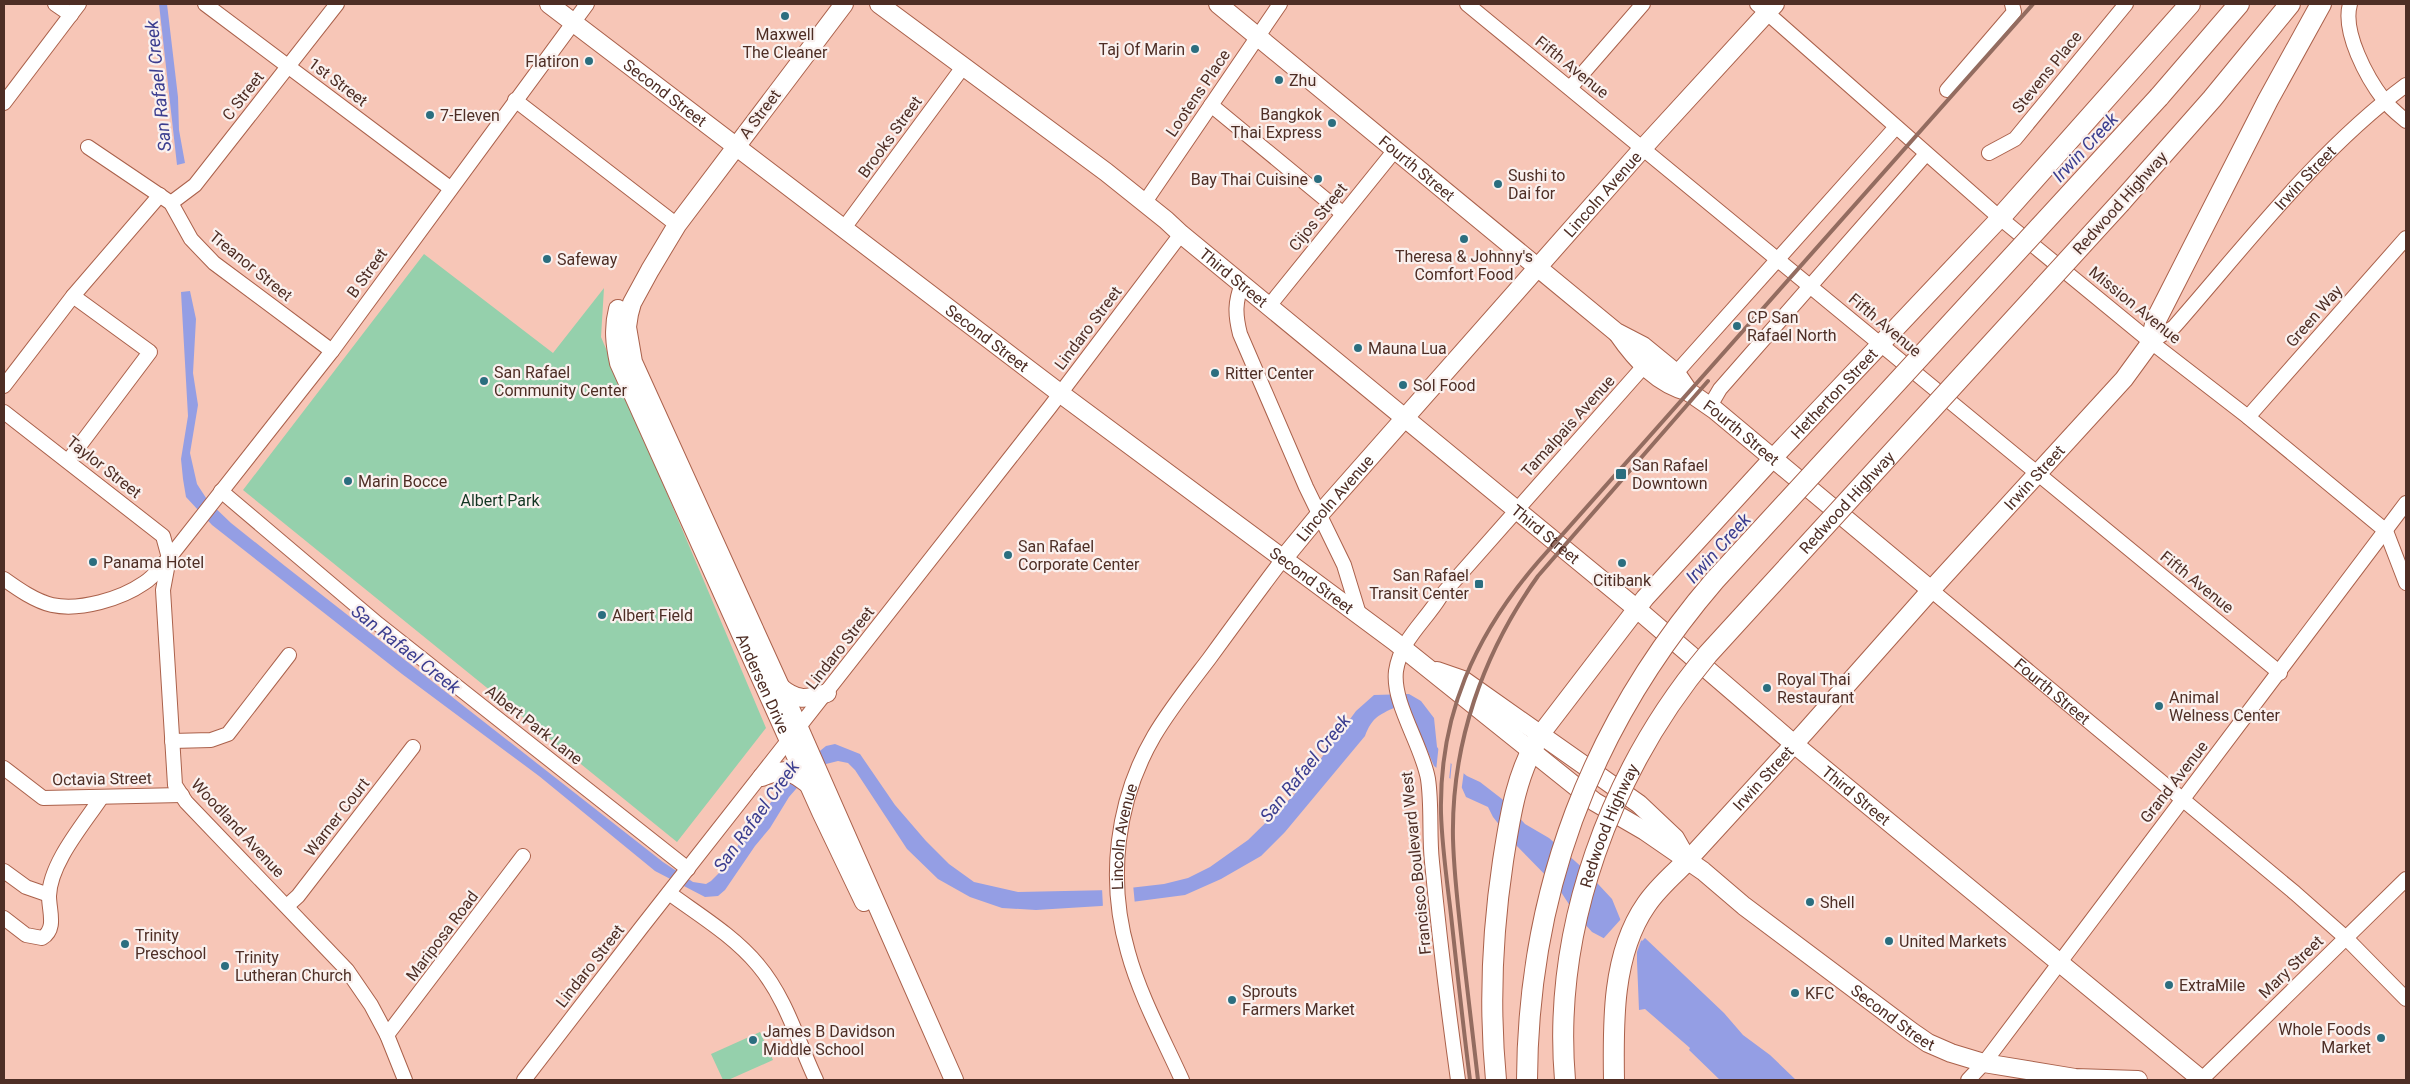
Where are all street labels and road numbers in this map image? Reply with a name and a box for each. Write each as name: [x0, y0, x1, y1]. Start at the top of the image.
street label: Stevens Place: [2008, 27, 2086, 117]
street label: Fifth Avenue: [1532, 32, 1612, 102]
street label: Lootens Place: [1162, 46, 1234, 140]
street label: 1st Street: [305, 54, 371, 110]
street label: Second Street: [620, 55, 710, 130]
street label: C Street: [218, 68, 268, 124]
street label: A Street: [735, 86, 785, 142]
street label: Brooks Street: [854, 93, 926, 181]
street label: Fourth Street: [1375, 131, 1459, 205]
street label: Irwin Street: [2270, 142, 2339, 214]
street label: Lincoln Avenue: [1560, 147, 1645, 241]
street label: Redwood Highway: [2069, 147, 2171, 258]
street label: Cijos Street: [1285, 179, 1351, 255]
street label: Treanor Street: [206, 227, 296, 305]
street label: Third Street: [1196, 244, 1272, 311]
street label: B Street: [343, 245, 391, 301]
street label: Mission Avenue: [2085, 262, 2185, 348]
street label: Green Way: [2282, 281, 2346, 351]
street label: Lindaro Street: [1050, 282, 1126, 374]
street label: Fifth Avenue: [1845, 289, 1925, 361]
street label: Second Street: [942, 300, 1033, 376]
street label: Hetherton Street: [1787, 344, 1881, 443]
street label: Tamalpais Avenue: [1517, 371, 1619, 481]
street label: Fourth Street: [1700, 395, 1783, 469]
street label: Taylor Street: [63, 432, 145, 502]
street label: Irwin Street: [2000, 441, 2068, 514]
street label: Redwood Highway: [1795, 447, 1898, 557]
street label: Lincoln Avenue: [1292, 451, 1377, 545]
street label: Third Street: [1508, 500, 1584, 568]
street label: Second Street: [1266, 543, 1358, 617]
street label: Fifth Avenue: [2157, 547, 2237, 617]
street label: Lindaro Street: [802, 603, 878, 693]
street label: Andersen Drive: [732, 631, 794, 737]
street label: Fourth Street: [2011, 654, 2094, 728]
street label: Albert Park Lane: [482, 681, 586, 769]
street label: Grand Avenue: [2136, 737, 2212, 827]
street label: Irwin Street: [1729, 742, 1797, 814]
street label: Redwood Highway: [1576, 760, 1642, 890]
street label: Third Street: [1818, 762, 1894, 829]
street label: Octavia Street: [52, 769, 152, 789]
street label: Francisco Boulevard West: [1397, 771, 1435, 955]
street label: Warner Court: [301, 774, 373, 860]
street label: Woodland Avenue: [187, 775, 289, 881]
street label: Lincoln Avenue: [1107, 781, 1141, 890]
street label: Mariposa Road: [402, 887, 482, 985]
street label: Lindaro Street: [552, 921, 628, 1011]
street label: Mary Street: [2255, 932, 2327, 1002]
street label: Second Street: [1847, 980, 1938, 1054]

